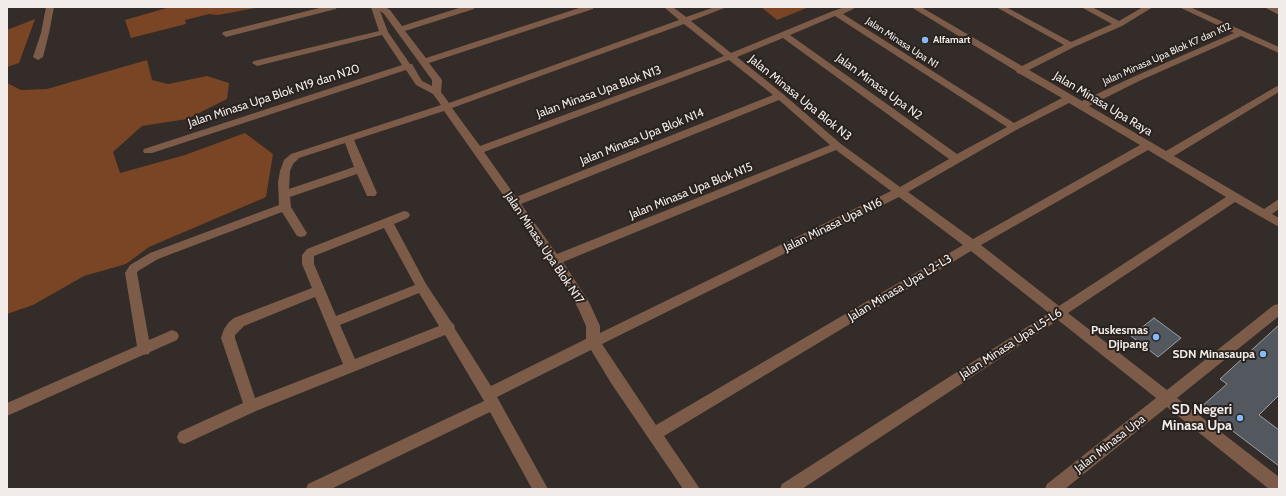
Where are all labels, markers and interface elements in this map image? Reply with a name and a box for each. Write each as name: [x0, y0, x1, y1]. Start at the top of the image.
street label: Jalan Minasa Upa N1: [864, 15, 940, 71]
street label: Jalan Minasa Upa Blok K7 dan K12: [1101, 20, 1233, 88]
place label: Alfamart: [933, 34, 970, 46]
marker: Alfamart: [920, 35, 930, 45]
street label: Jalan Minasa Upa N2: [833, 51, 925, 123]
street label: Jalan Minasa Upa Blok N3: [746, 52, 854, 144]
street label: Jalan Minasa Upa Blok N19 dan N20: [186, 61, 362, 131]
street label: Jalan Minasa Upa Blok N13: [535, 63, 663, 121]
street label: Jalan Minasa Upa Raya: [1051, 69, 1155, 139]
street label: Jalan Minasa Upa Blok N14: [578, 106, 706, 168]
street label: Jalan Minasa Upa Blok N15: [627, 160, 755, 222]
street label: Jalan Minasa Upa Blok N17: [501, 190, 587, 306]
street label: Jalan Minasa Upa N16: [781, 195, 885, 255]
street label: Jalan Minasa Upa L2-L3: [846, 251, 954, 325]
street label: Jalan Minasa Upa L5-L6: [957, 306, 1065, 382]
place label: Puskesmas Djipang: [1091, 323, 1148, 351]
marker: Puskesmas Djipang: [1151, 332, 1161, 342]
place label: SDN Minasaupa: [1172, 347, 1255, 361]
marker: SDN Minasaupa: [1258, 349, 1268, 359]
place label: SD Negeri Minasa Upa: [1162, 402, 1232, 434]
street label: Jalan Minasa Upa: [1072, 412, 1148, 476]
marker: SD Negeri Minasa Upa: [1235, 413, 1245, 423]

